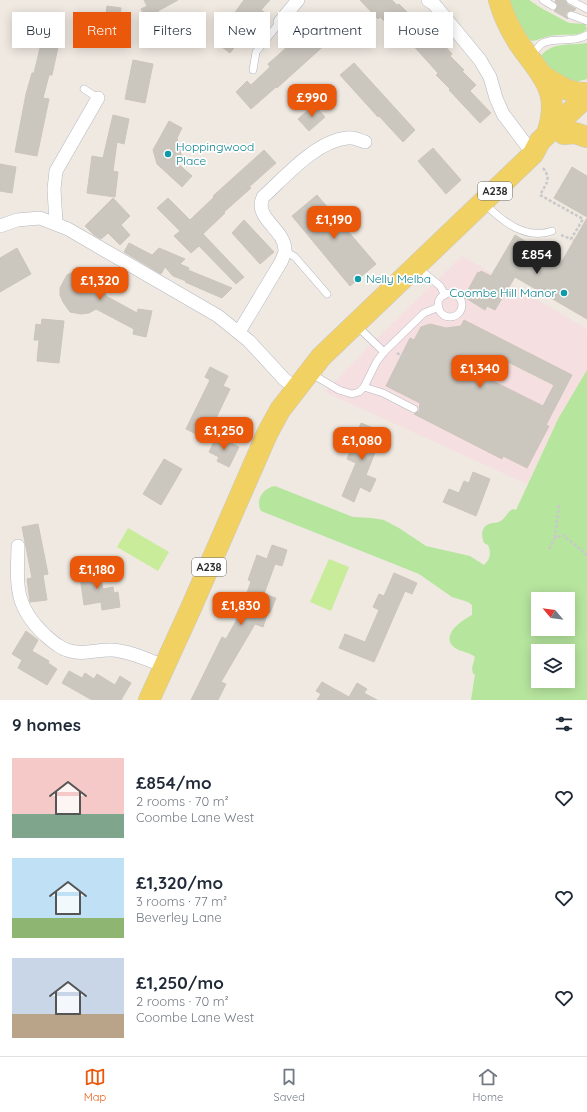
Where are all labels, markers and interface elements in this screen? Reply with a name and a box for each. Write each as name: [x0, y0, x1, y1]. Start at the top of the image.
chip: Buy: [12, 12, 65, 48]
chip: Rent: [73, 12, 131, 48]
chip: Filters: [139, 12, 206, 48]
chip: New: [214, 12, 270, 48]
chip: Apartment: [278, 12, 376, 48]
chip: House: [384, 12, 453, 48]
pin: £990: [288, 84, 336, 118]
text: £990: [297, 89, 327, 105]
place label: Hoppingwood Place: [176, 139, 254, 168]
marker: Hoppingwood Place: [163, 149, 173, 159]
road number: A238: [478, 182, 512, 200]
pin: £1,190: [301, 206, 367, 240]
text: £1,190: [316, 211, 352, 227]
pin: £854: [513, 241, 561, 275]
text: £854: [522, 246, 552, 262]
pin: £1,320: [67, 267, 133, 301]
place label: Nelly Melba: [366, 271, 431, 286]
text: £1,320: [80, 272, 120, 288]
marker: Nelly Melba: [353, 274, 363, 284]
place label: Coombe Hill Manor: [449, 285, 556, 300]
marker: Coombe Hill Manor: [559, 288, 569, 298]
pin: £1,340: [447, 355, 513, 389]
text: £1,340: [460, 360, 500, 376]
pin: £1,250: [191, 417, 257, 451]
text: £1,250: [204, 422, 244, 438]
pin: £1,080: [329, 427, 395, 461]
text: £1,080: [342, 432, 382, 448]
pin: £1,180: [64, 556, 130, 590]
road number: A238: [192, 558, 226, 576]
text: £1,180: [79, 561, 115, 577]
pin: £1,830: [208, 592, 274, 626]
north arrow: [531, 592, 575, 636]
map controls: [531, 592, 575, 688]
text: £1,830: [222, 597, 260, 613]
button: layers: [531, 644, 575, 688]
icon: filters: [553, 713, 575, 735]
text: 9 homes: [12, 714, 81, 735]
text: £854/mo: [136, 772, 212, 793]
icon: home: [44, 774, 92, 822]
icon: heart: [553, 787, 575, 809]
text: 2 rooms · 70 m²: [136, 793, 229, 809]
text: Coombe Lane West: [136, 809, 254, 825]
text: £1,320/mo: [136, 872, 223, 893]
icon: home: [44, 874, 92, 922]
icon: heart: [553, 887, 575, 909]
text: 3 rooms · 77 m²: [136, 893, 227, 909]
text: Beverley Lane: [136, 909, 222, 925]
text: £1,250/mo: [136, 972, 224, 993]
icon: home: [44, 974, 92, 1022]
icon: heart: [553, 987, 575, 1009]
text: 2 rooms · 70 m²: [136, 993, 229, 1009]
text: Coombe Lane West: [136, 1009, 254, 1025]
tab: Map: [84, 1066, 106, 1104]
tab: Saved: [274, 1066, 305, 1104]
tab: Home: [472, 1066, 503, 1104]

